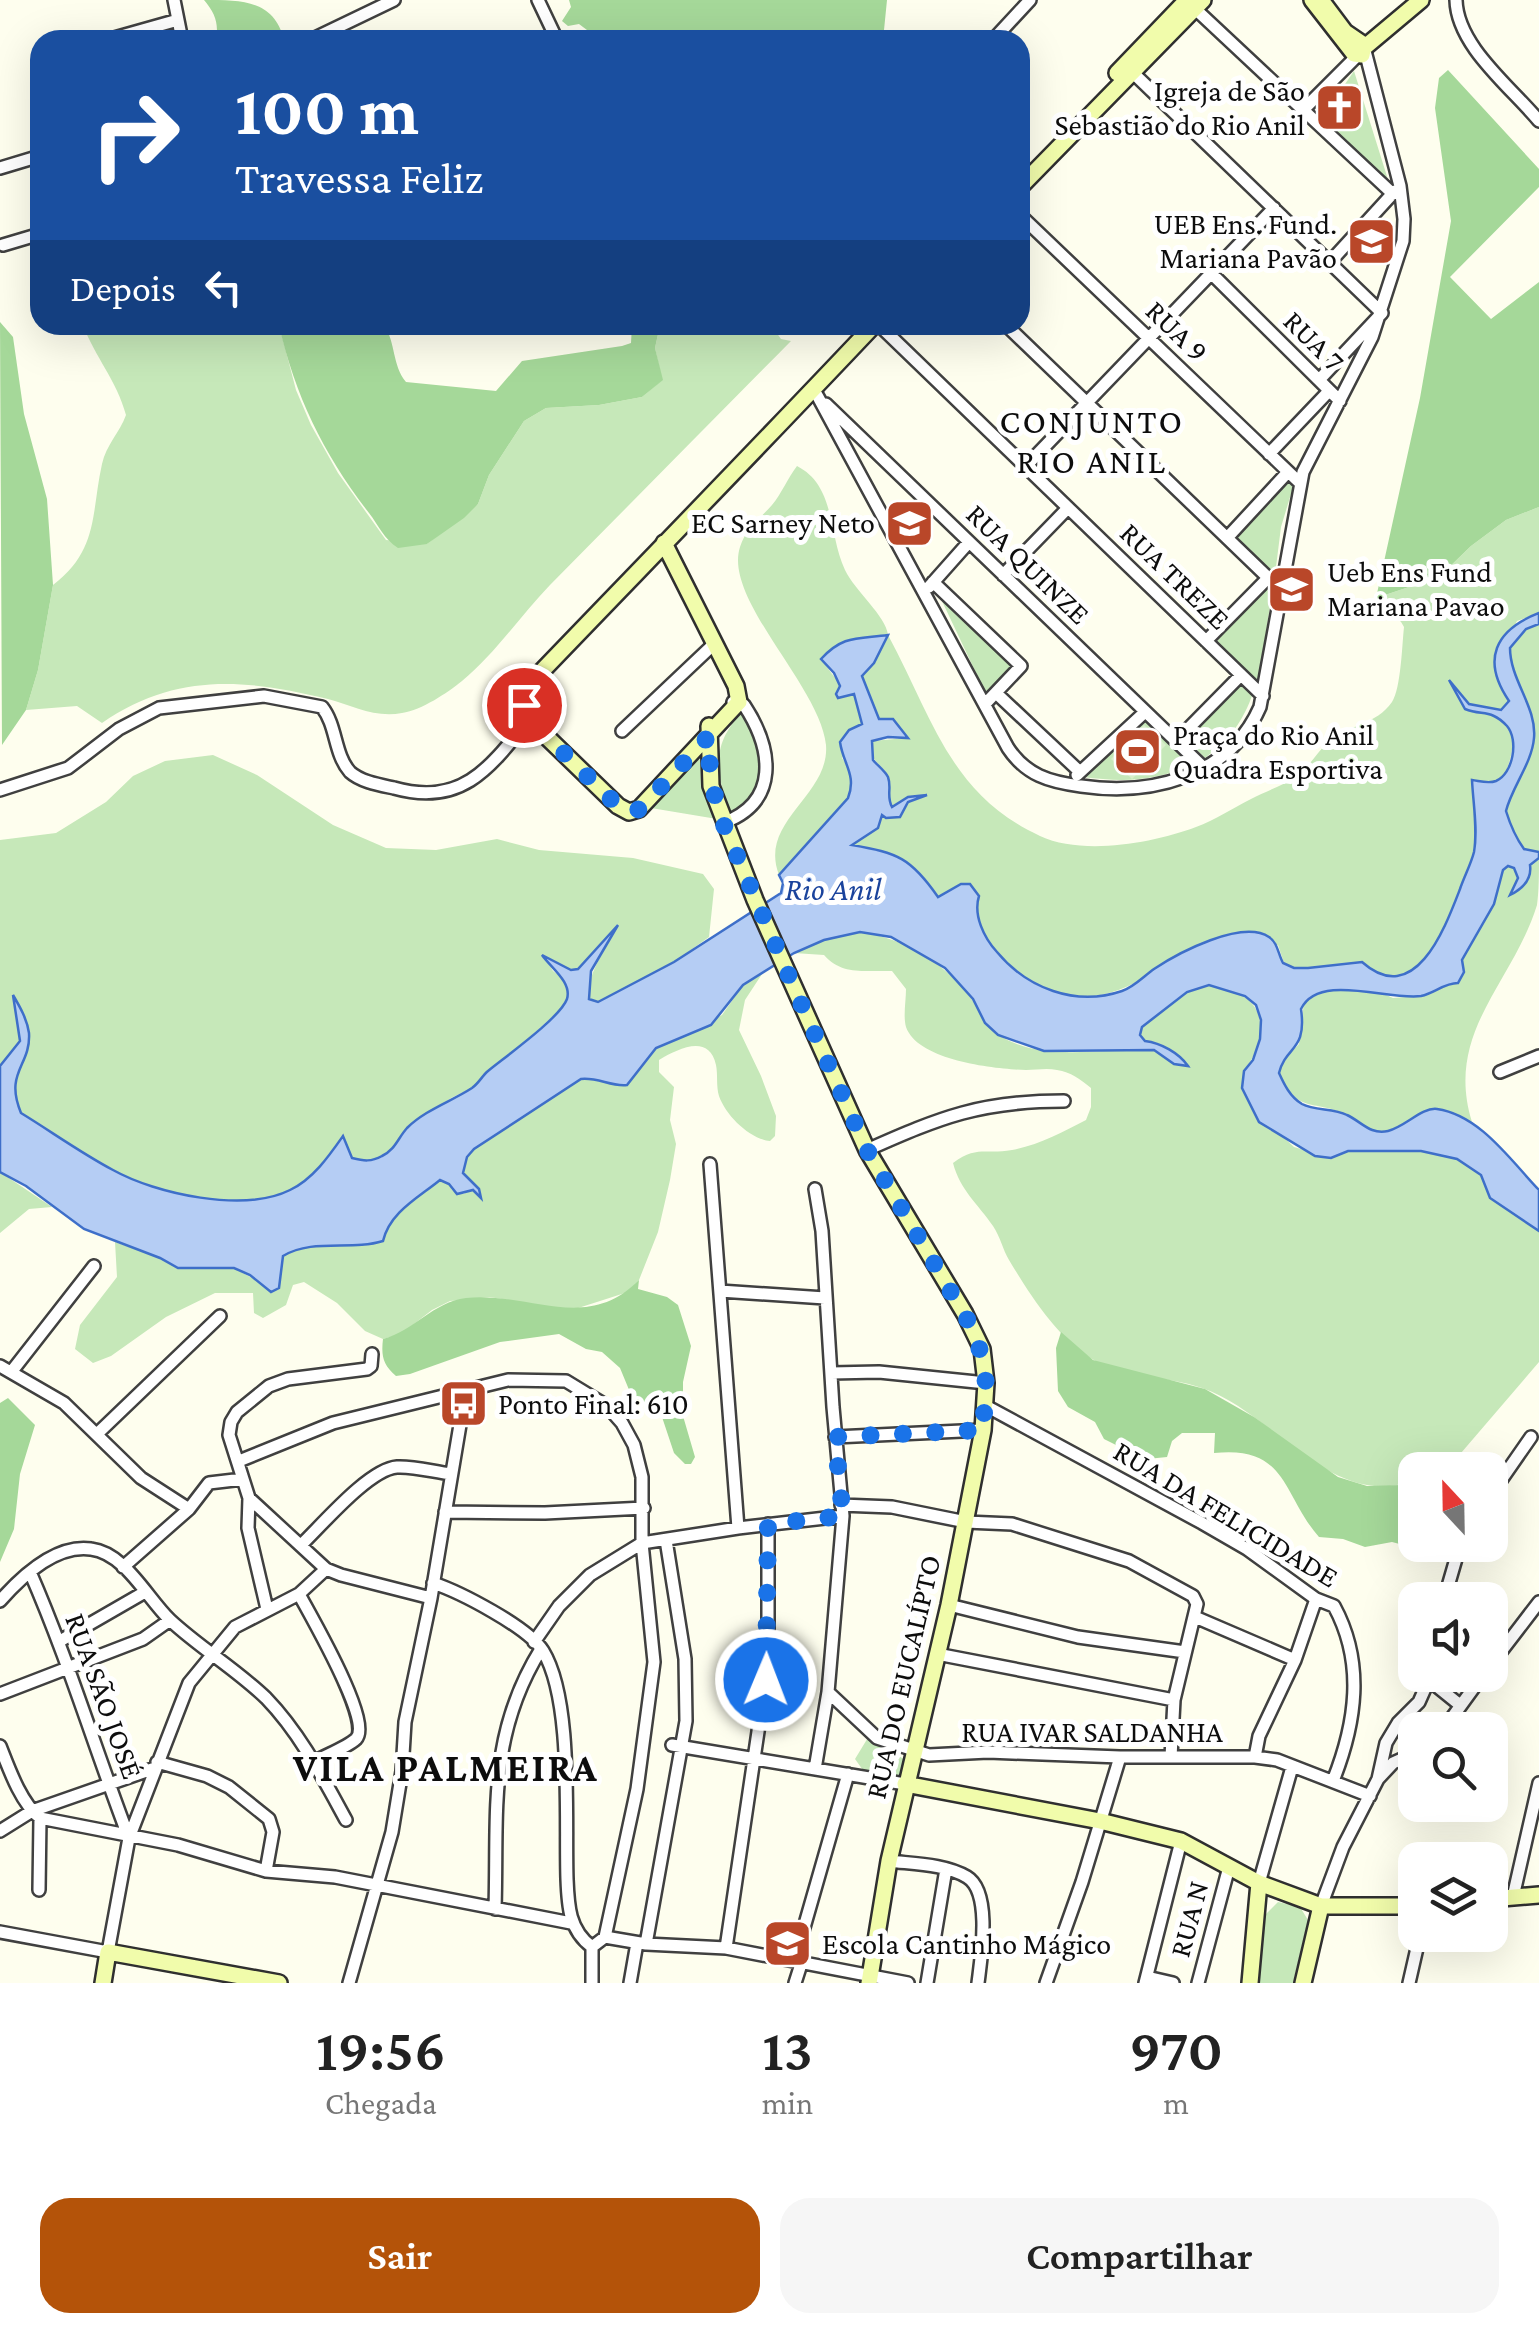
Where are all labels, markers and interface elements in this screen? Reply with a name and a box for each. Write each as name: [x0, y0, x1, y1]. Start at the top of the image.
icon: right: [70, 70, 200, 200]
text: 100 m: [235, 71, 419, 149]
place label: Igreja de São Sebastião do Rio Anil: [1055, 74, 1305, 141]
church icon: Igreja de São Sebastião do Rio Anil: [1314, 82, 1366, 134]
text: Travessa Feliz: [235, 153, 484, 203]
place label: UEB Ens. Fund. Mariana Pavão: [1154, 207, 1337, 274]
school or university icon: UEB Ens. Fund. Mariana Pavão: [1346, 215, 1398, 267]
icon: left: [196, 260, 251, 315]
text: Depois: [70, 267, 176, 309]
street label: RUA 9: [1140, 293, 1215, 368]
street label: RUA 7: [1277, 304, 1351, 378]
district label: CONJUNTO RIO ANIL: [999, 402, 1185, 481]
school or university icon: EC Sarney Neto: [884, 497, 936, 549]
street label: RUA QUINZE: [960, 497, 1097, 630]
place label: EC Sarney Neto: [691, 506, 875, 540]
street label: RUA TREZE: [1114, 516, 1237, 636]
place label: Ueb Ens Fund Mariana Pavao: [1327, 555, 1505, 622]
school or university icon: Ueb Ens Fund Mariana Pavao: [1266, 563, 1318, 615]
pin: [482, 663, 567, 748]
icon: arrive: [497, 678, 552, 733]
place label: Praça do Rio Anil Quadra Esportiva: [1173, 718, 1383, 786]
sports icon: Praça do Rio Anil Quadra Esportiva: [1112, 726, 1164, 778]
water label: Rio Anil: [785, 871, 882, 907]
bus stop icon: Ponto Final: 610: [437, 1378, 489, 1430]
place label: Ponto Final: 610: [498, 1387, 689, 1420]
street label: RUA DA FELICIDADE: [1108, 1434, 1344, 1594]
north arrow: [1398, 1452, 1508, 1562]
map controls: [1398, 1452, 1508, 1952]
street label: RUA DO EUCALÍPTO: [858, 1552, 947, 1802]
button: sound: [1398, 1582, 1508, 1692]
street label: RUA SÃO JOSÉ: [59, 1608, 150, 1783]
position arrow: [714, 1628, 818, 1732]
button: search: [1398, 1712, 1508, 1822]
street label: RUA IVAR SALDANHA: [961, 1715, 1224, 1748]
district label: VILA PALMEIRA: [292, 1745, 599, 1790]
button: layers: [1398, 1842, 1508, 1952]
street label: RUA N: [1163, 1877, 1214, 1961]
school or university icon: Escola Cantinho Mágico: [761, 1918, 813, 1970]
place label: Escola Cantinho Mágico: [822, 1927, 1111, 1961]
text: 19:56: [316, 2016, 446, 2083]
text: 13: [762, 2016, 813, 2083]
text: 970: [1129, 2016, 1223, 2083]
text: Chegada: [325, 2085, 437, 2121]
text: min: [762, 2085, 813, 2121]
text: m: [1163, 2085, 1189, 2121]
button: Sair: [40, 2198, 760, 2313]
button: Compartilhar: [780, 2198, 1499, 2313]

